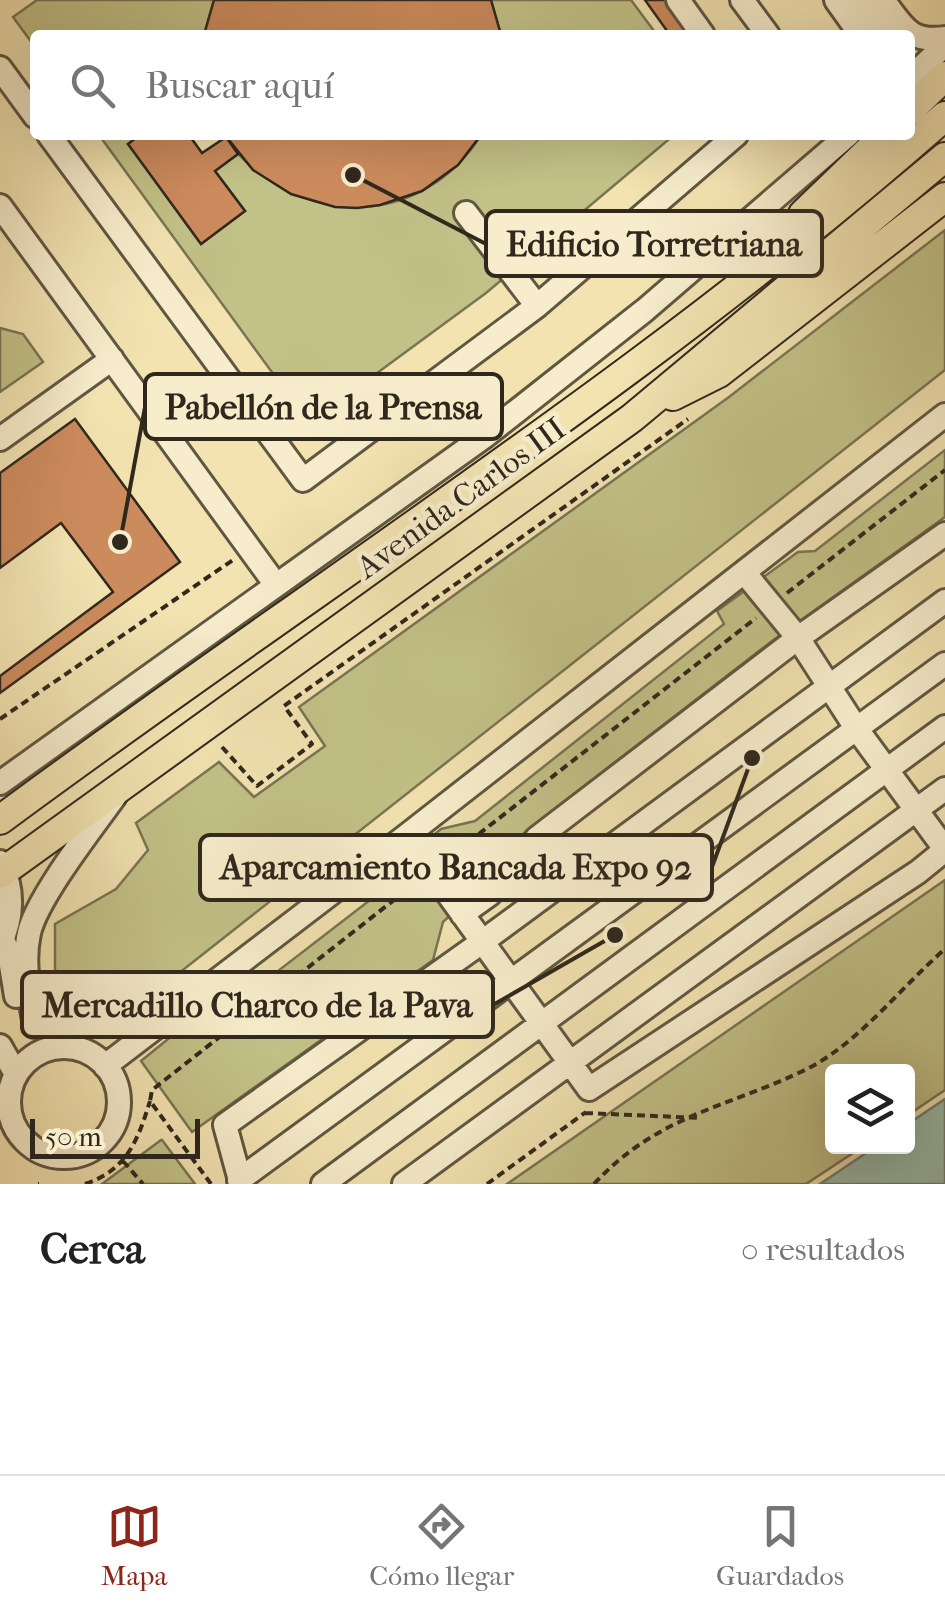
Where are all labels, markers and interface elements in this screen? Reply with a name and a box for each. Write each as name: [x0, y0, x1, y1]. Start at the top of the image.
search box: [30, 30, 915, 140]
icon: search: [65, 58, 120, 113]
text: Buscar aquí: [145, 63, 334, 108]
callout: Edificio Torretriana: [486, 211, 822, 276]
text: Edificio Torretriana: [506, 224, 803, 265]
callout: Pabellón de la Prensa: [145, 374, 502, 439]
text: Pabellón de la Prensa: [165, 387, 482, 428]
street label: Avenida Carlos III: [348, 410, 573, 587]
callout: Aparcamiento Bancada Expo 92: [200, 835, 712, 900]
text: Aparcamiento Bancada Expo 92: [218, 847, 692, 888]
callout: Mercadillo Charco de la Pava: [22, 972, 493, 1037]
text: Mercadillo Charco de la Pava: [42, 985, 473, 1026]
map controls: [825, 1064, 915, 1154]
button: layers: [825, 1064, 915, 1154]
scale bar: [30, 1114, 200, 1158]
text: 50 m: [45, 1120, 102, 1153]
text: Cerca: [40, 1225, 145, 1274]
text: 0 resultados: [741, 1231, 905, 1268]
tab: Mapa: [101, 1499, 168, 1592]
tab: Cómo llegar: [369, 1499, 514, 1592]
tab: Guardados: [716, 1499, 844, 1592]

